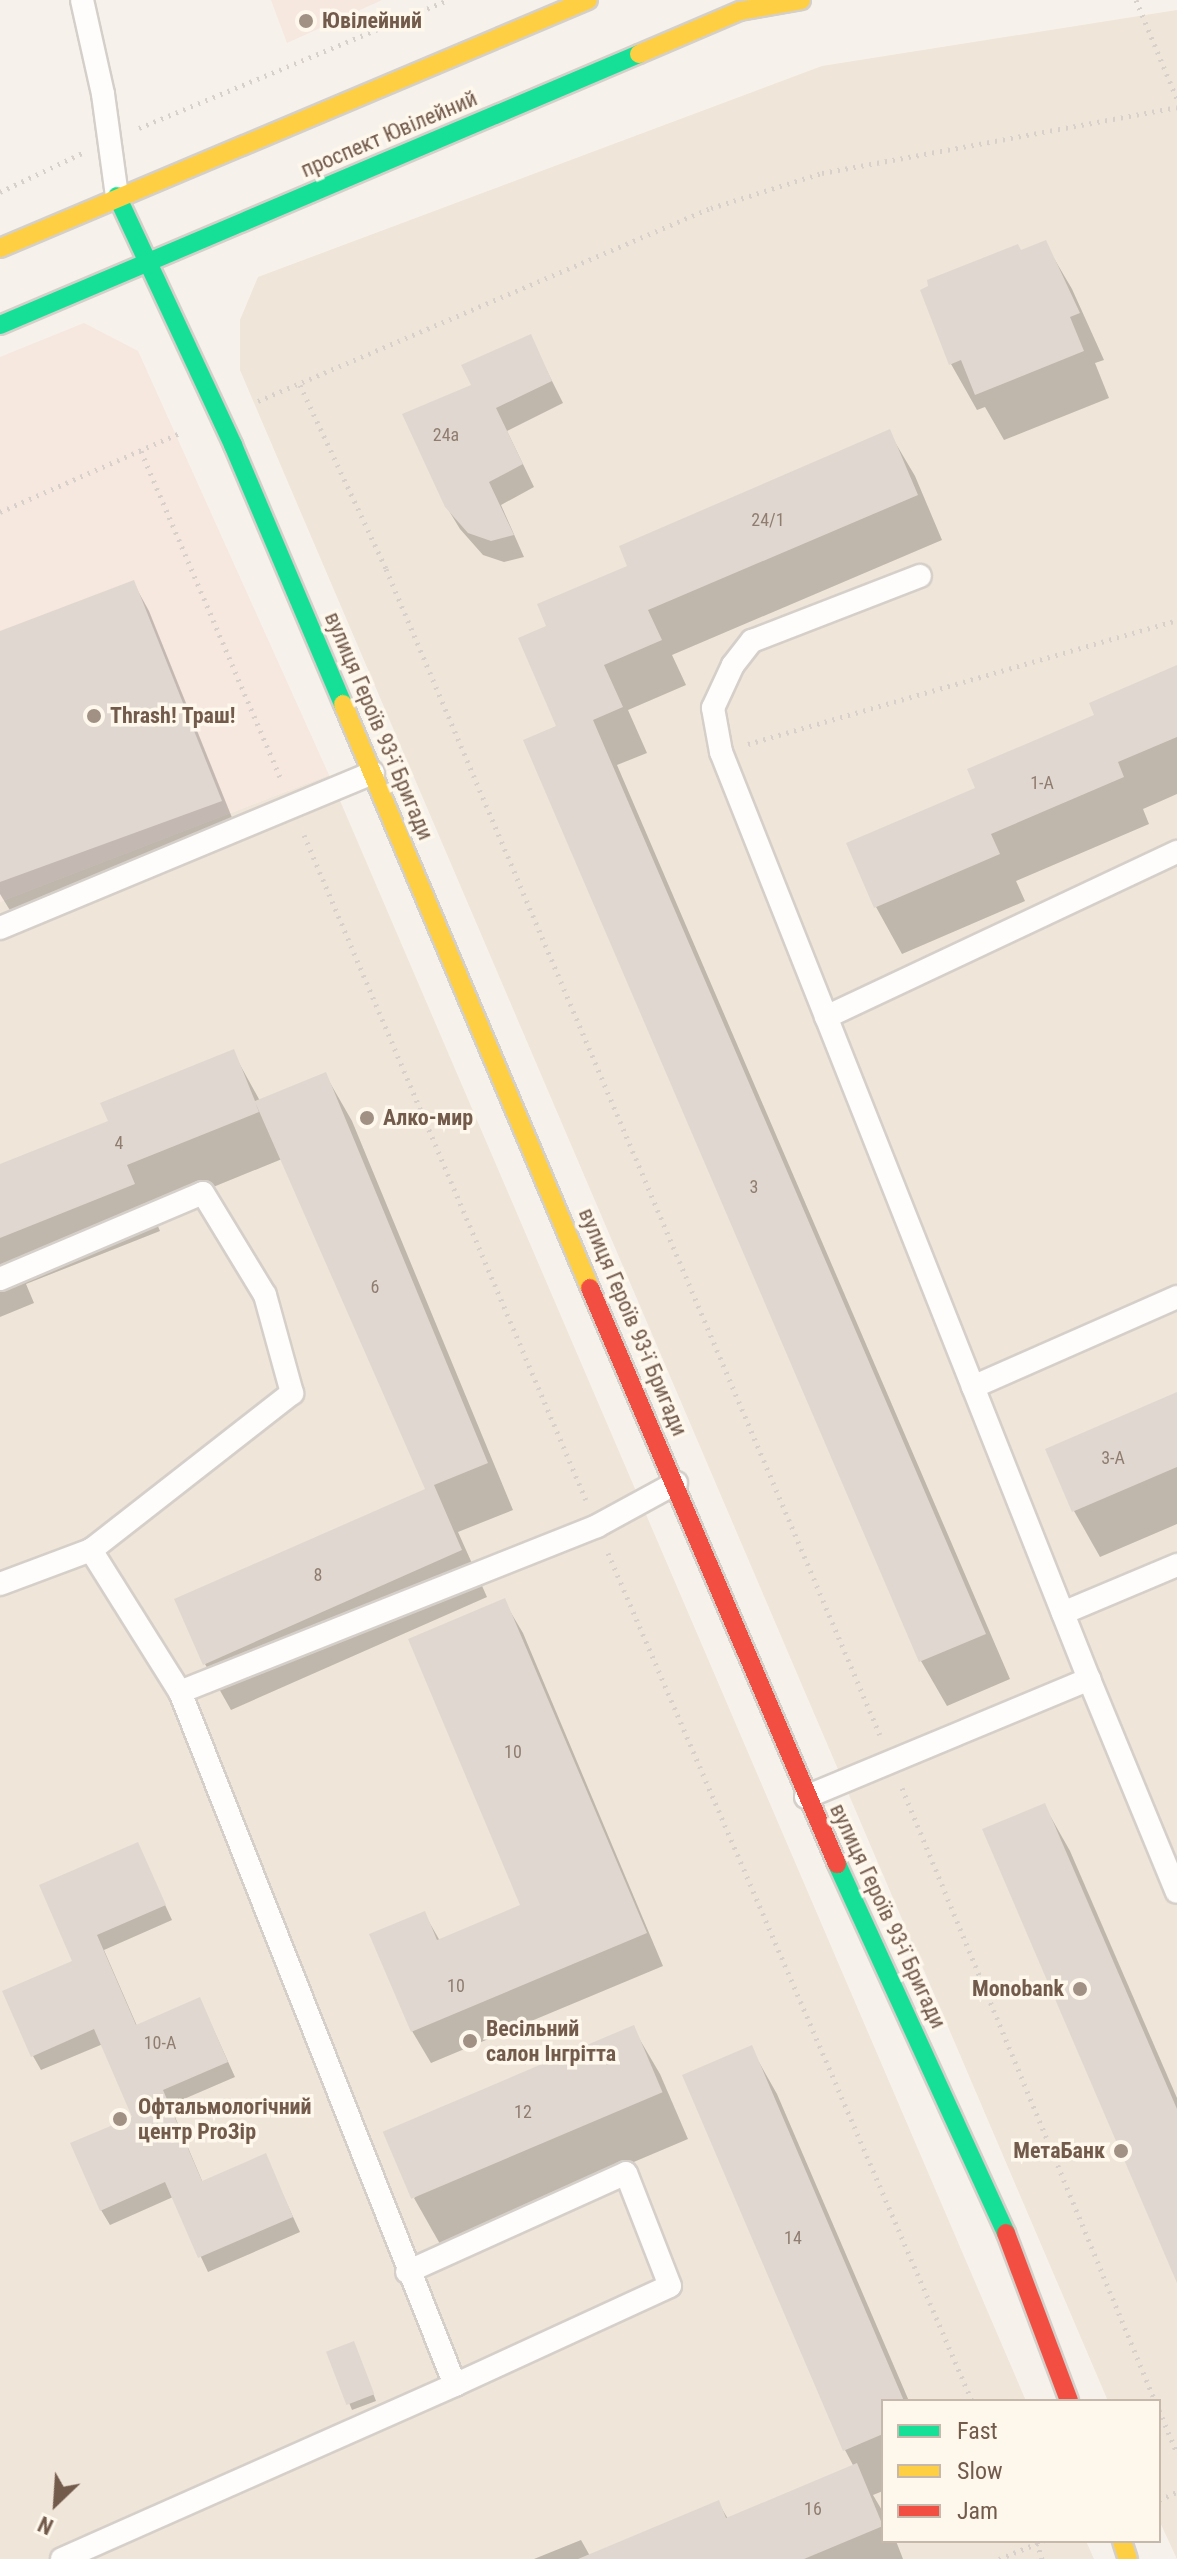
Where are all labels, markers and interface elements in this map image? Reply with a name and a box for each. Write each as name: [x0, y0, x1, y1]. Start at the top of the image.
place label: Ювілейний: [322, 8, 422, 34]
marker: Ювілейний: [297, 12, 315, 30]
street label: проспект Ювілейний: [297, 85, 481, 183]
house number: 24а: [433, 424, 459, 446]
house number: 24/1: [751, 509, 785, 531]
street label: вулиця Героїв 93-ї Бригади: [319, 608, 439, 844]
place label: Thrash! Траш!: [110, 703, 236, 729]
marker: Thrash! Траш!: [85, 707, 103, 725]
house number: 1-А: [1030, 772, 1054, 794]
place label: Алко-мир: [383, 1105, 473, 1131]
marker: Алко-мир: [358, 1109, 376, 1127]
house number: 4: [115, 1132, 123, 1154]
house number: 3: [750, 1176, 758, 1198]
street label: вулиця Героїв 93-ї Бригади: [573, 1204, 693, 1440]
house number: 6: [371, 1276, 379, 1298]
house number: 3-А: [1101, 1447, 1125, 1469]
house number: 8: [314, 1564, 322, 1586]
house number: 10: [504, 1741, 522, 1763]
street label: вулиця Героїв 93-ї Бригади: [824, 1799, 952, 2033]
house number: 10: [447, 1975, 465, 1997]
place label: Monobank: [972, 1976, 1064, 2002]
marker: Monobank: [1071, 1980, 1089, 1998]
place label: Весільний салон Інгрітта: [486, 2015, 616, 2066]
house number: 10-А: [144, 2032, 176, 2054]
marker: Весільний салон Інгрітта: [461, 2032, 479, 2050]
place label: Офтальмологічний центр ProЗір: [138, 2093, 312, 2144]
house number: 12: [514, 2101, 532, 2123]
marker: Офтальмологічний центр ProЗір: [109, 2108, 131, 2130]
place label: МетаБанк: [1013, 2138, 1105, 2164]
marker: МетаБанк: [1112, 2142, 1130, 2160]
house number: 14: [784, 2227, 802, 2249]
legend: [881, 2399, 1161, 2543]
text: Fast: [957, 2417, 998, 2445]
text: Slow: [957, 2457, 1003, 2485]
north arrow: [16, 2463, 96, 2543]
text: Jam: [957, 2497, 998, 2525]
house number: 16: [804, 2498, 822, 2520]
text: N: [34, 2511, 57, 2539]

